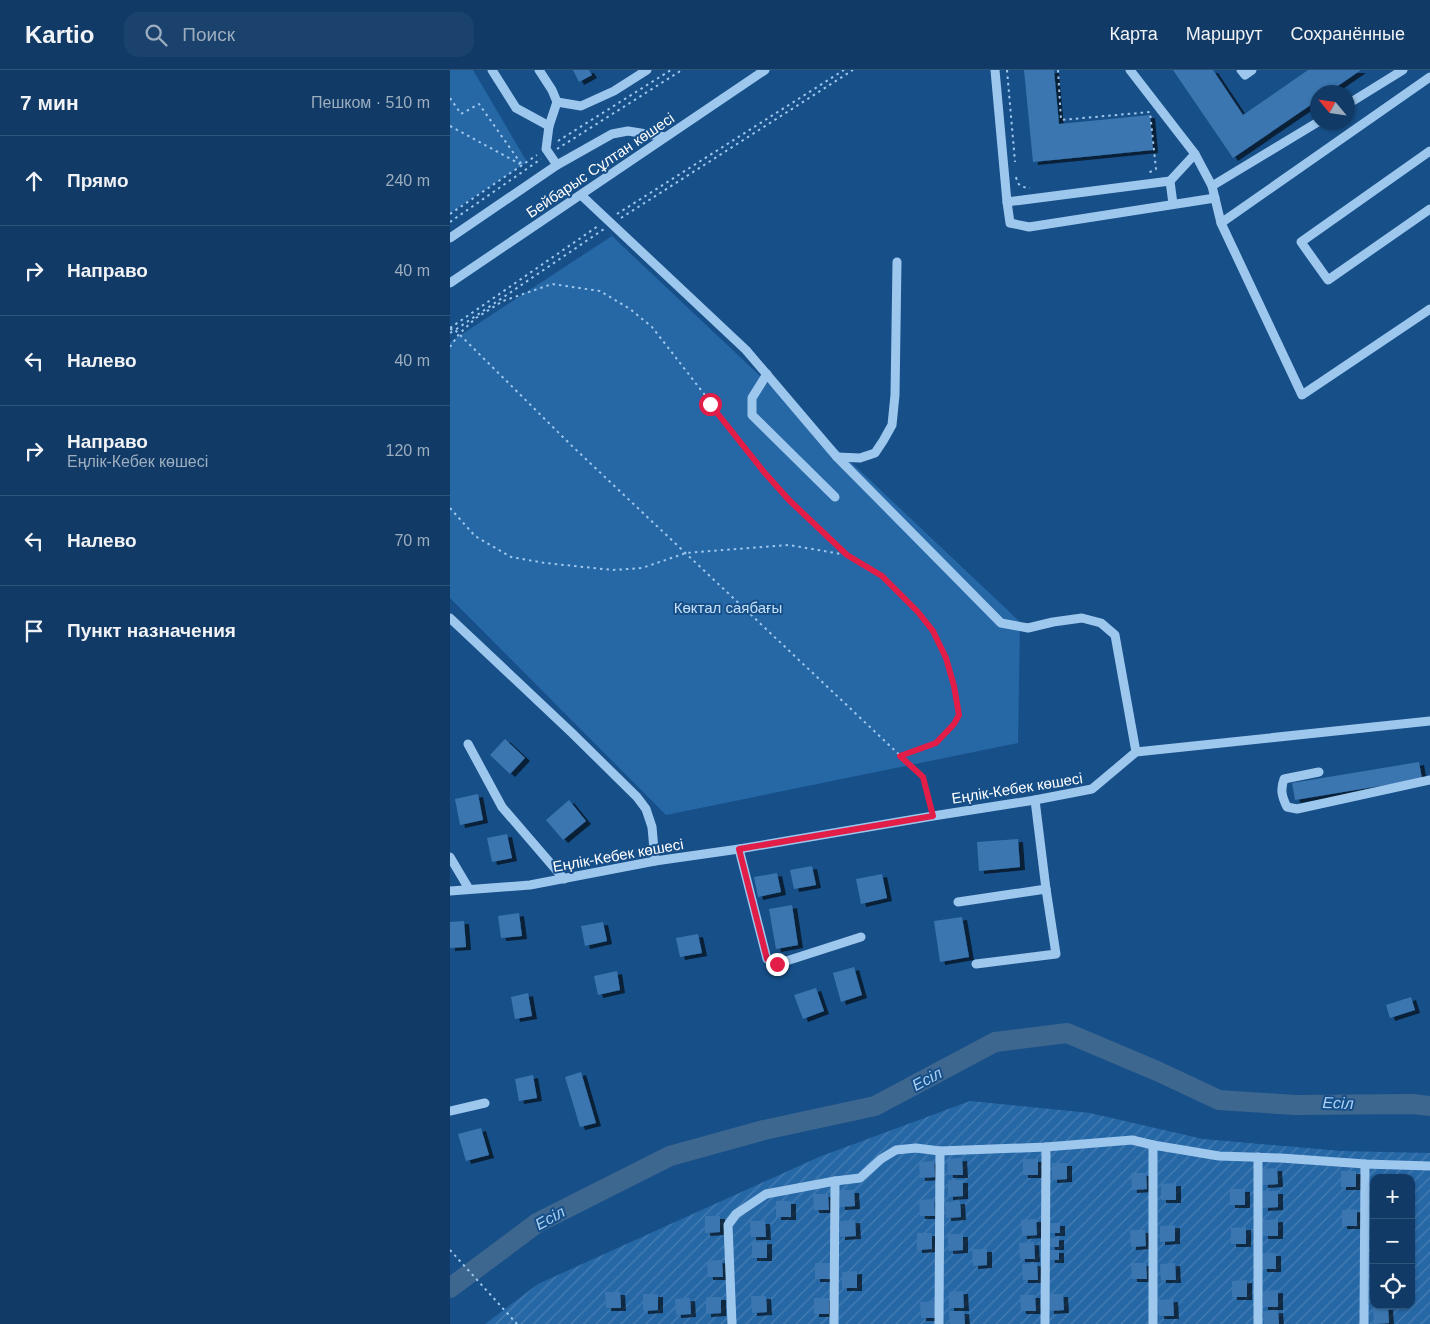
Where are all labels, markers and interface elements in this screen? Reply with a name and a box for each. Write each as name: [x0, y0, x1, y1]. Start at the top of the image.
search box: [124, 12, 474, 57]
text: Kartio: [25, 21, 94, 48]
icon: search: [142, 21, 170, 49]
text: Поиск: [182, 24, 235, 45]
text: Карта: [1110, 24, 1158, 44]
text: Маршрут: [1186, 24, 1262, 44]
text: Сохранённые: [1290, 24, 1405, 44]
north arrow: [1310, 85, 1355, 130]
text: 7 мин: [20, 91, 79, 114]
text: Пешком · 510 m: [311, 94, 430, 111]
street label: Бейбарыс Сұлтан көшесі: [523, 109, 677, 221]
icon: ahead: [20, 167, 48, 195]
text: Прямо: [67, 170, 129, 191]
text: 240 m: [386, 172, 430, 189]
icon: right: [20, 257, 48, 285]
text: Направо: [67, 260, 148, 281]
text: 40 m: [394, 262, 430, 279]
icon: left: [20, 347, 48, 375]
text: Налево: [67, 350, 137, 371]
text: 40 m: [394, 352, 430, 369]
route start: [699, 393, 722, 416]
text: Направо: [67, 431, 148, 452]
icon: right: [20, 437, 48, 465]
text: 120 m: [386, 442, 430, 459]
text: Еңлік-Кебек көшесі: [67, 453, 208, 470]
icon: left: [20, 527, 48, 555]
text: Налево: [67, 530, 137, 551]
text: 70 m: [394, 532, 430, 549]
park label: Көктал саябағы: [674, 599, 782, 616]
icon: arrive: [20, 617, 48, 645]
text: Пункт назначения: [67, 620, 236, 641]
street label: Еңлік-Кебек көшесі: [950, 769, 1084, 807]
street label: Еңлік-Кебек көшесі: [551, 835, 685, 875]
route end: [766, 953, 789, 976]
water label: Есіл: [909, 1064, 945, 1094]
water label: Есіл: [1322, 1094, 1354, 1112]
map controls: [1370, 1174, 1415, 1309]
button: +: [1370, 1174, 1415, 1219]
water label: Есіл: [532, 1203, 568, 1233]
button: −: [1370, 1219, 1415, 1264]
button: locate: [1370, 1264, 1415, 1309]

